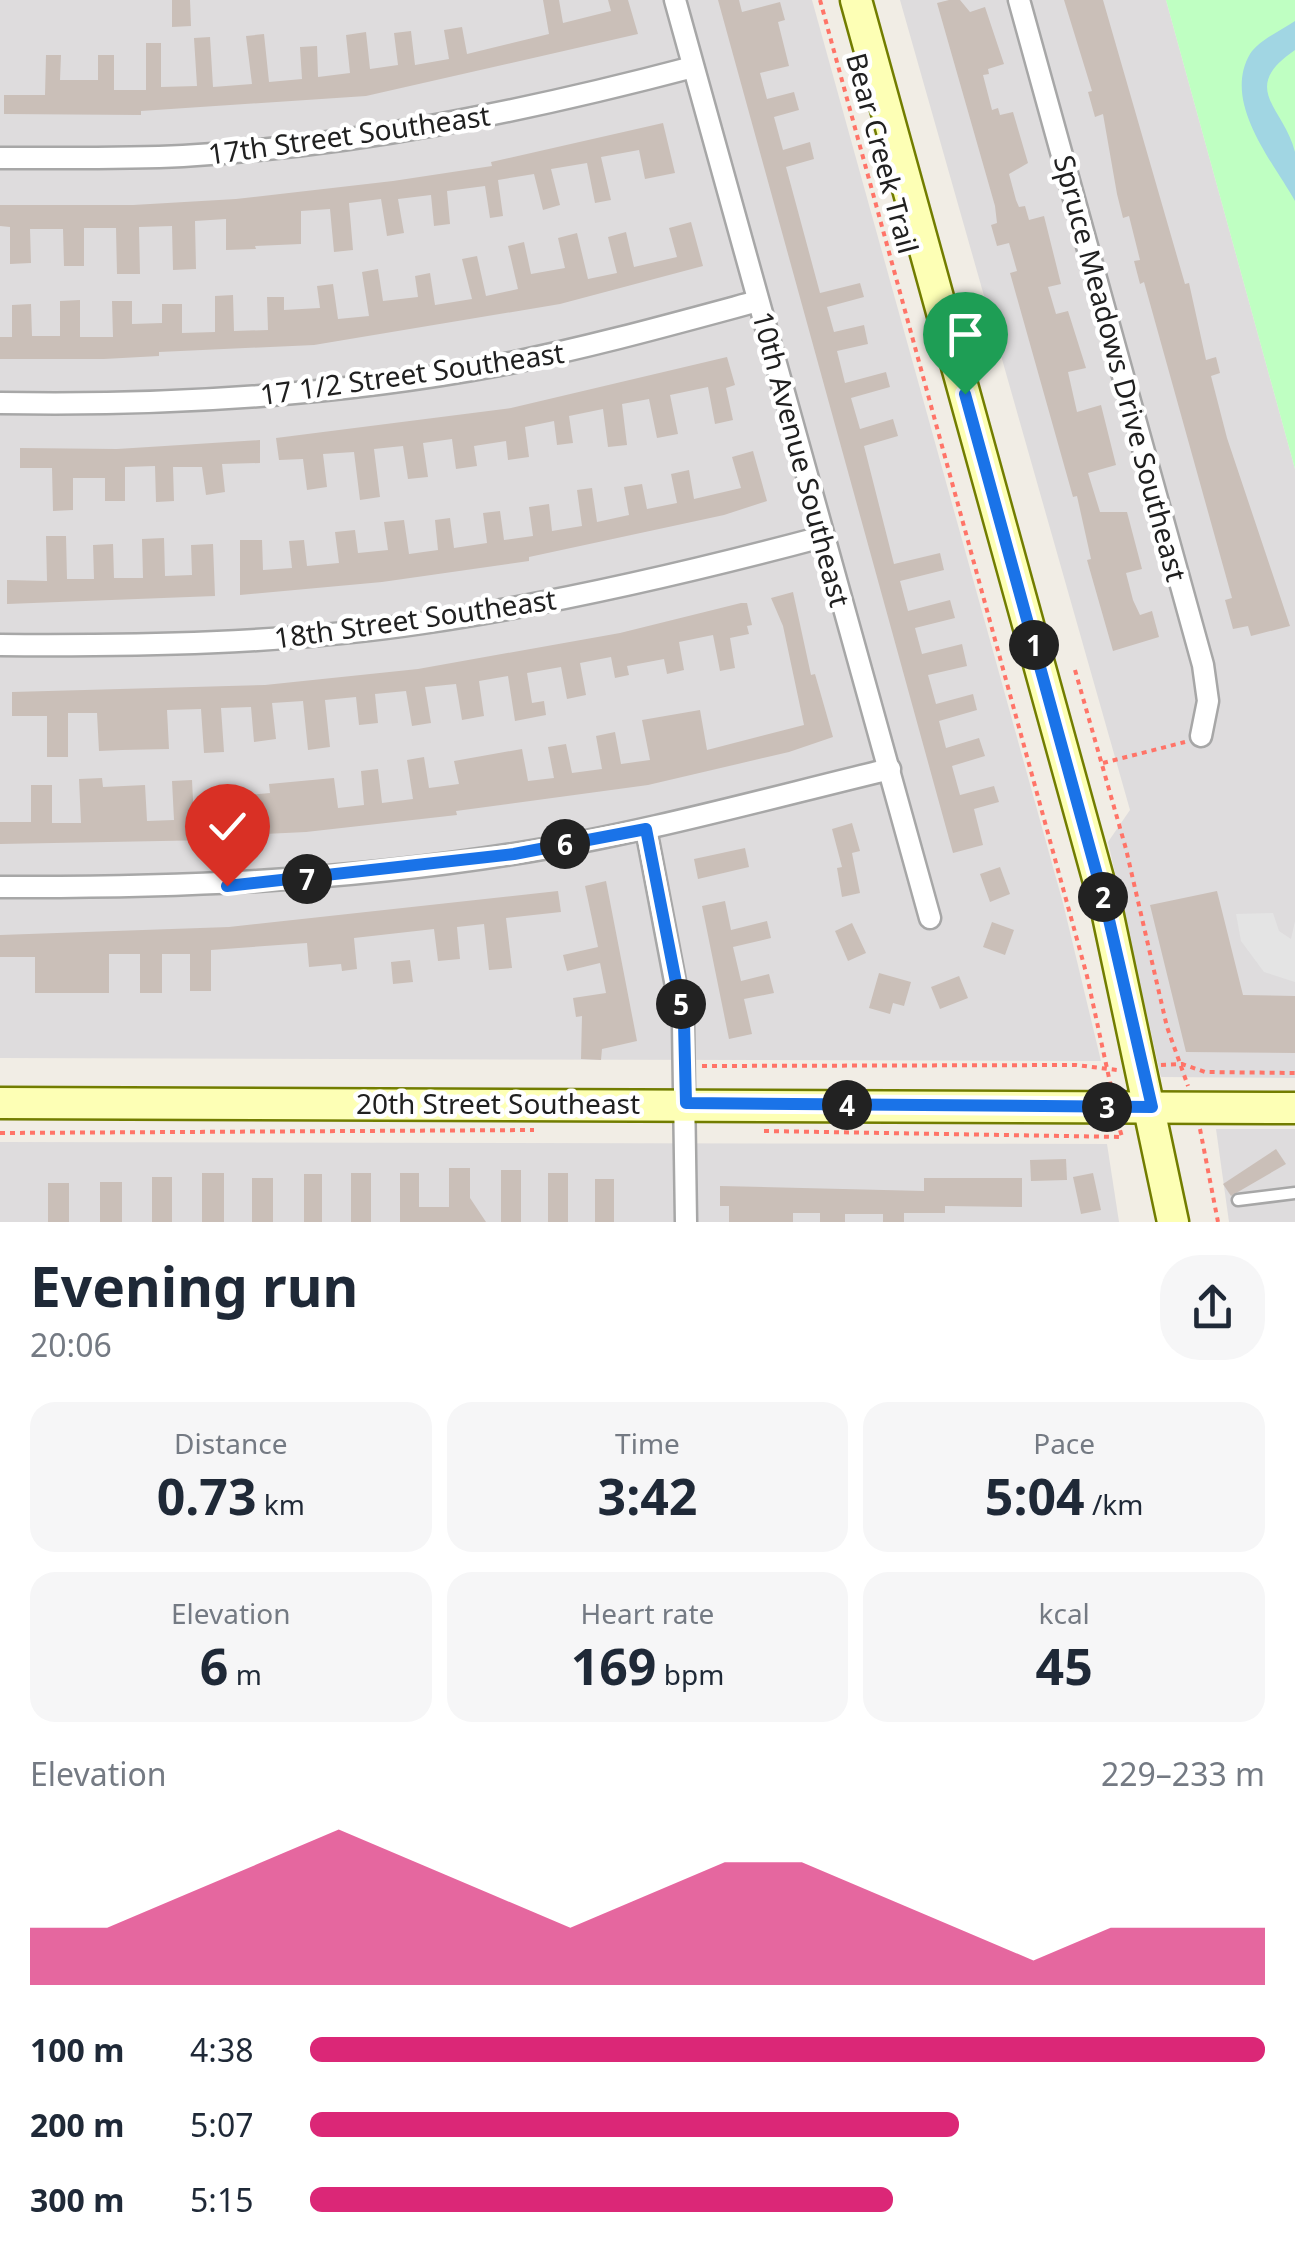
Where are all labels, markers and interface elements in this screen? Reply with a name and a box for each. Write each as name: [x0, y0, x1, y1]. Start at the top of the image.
street label: Bear Creek Trail: [838, 48, 928, 258]
street label: 17th Street Southeast: [206, 95, 492, 173]
street label: Spruce Meadows Drive Southeast: [1046, 151, 1196, 585]
pin: [923, 292, 1008, 395]
street label: 10th Avenue Southeast: [744, 307, 860, 611]
icon: arrive: [938, 307, 993, 362]
street label: 17 1/2 Street Southeast: [258, 333, 566, 413]
street label: 18th Street Southeast: [272, 579, 558, 657]
pin: 1: [1009, 620, 1059, 670]
text: 1: [1026, 626, 1042, 664]
pin: [185, 784, 270, 887]
icon: check: [200, 799, 255, 854]
pin: 6: [540, 819, 590, 869]
text: 6: [557, 825, 573, 863]
pin: 7: [282, 854, 332, 904]
text: 7: [299, 860, 315, 898]
pin: 2: [1078, 872, 1128, 922]
text: 2: [1095, 878, 1111, 916]
pin: 5: [656, 979, 706, 1029]
text: 5: [673, 985, 689, 1023]
pin: 4: [822, 1080, 872, 1130]
pin: 3: [1082, 1082, 1132, 1132]
street label: 20th Street Southeast: [356, 1084, 640, 1122]
text: 4: [839, 1086, 855, 1124]
text: 3: [1099, 1088, 1115, 1126]
text: Evening run: [30, 1248, 358, 1323]
button: share: [1160, 1255, 1265, 1360]
text: 20:06: [30, 1323, 112, 1366]
text: Distance: [174, 1424, 288, 1462]
text: Time: [615, 1424, 680, 1462]
text: Pace: [1033, 1424, 1095, 1462]
text: 0.73: [157, 1462, 257, 1530]
text: 3:42: [598, 1462, 697, 1530]
text: 5:04: [985, 1462, 1085, 1530]
text: km: [257, 1485, 305, 1523]
text: /km: [1085, 1485, 1144, 1523]
text: Elevation: [171, 1594, 291, 1632]
text: Heart rate: [581, 1594, 714, 1632]
text: kcal: [1038, 1594, 1090, 1632]
text: 6: [200, 1632, 228, 1700]
text: 169: [571, 1632, 656, 1700]
text: 45: [1036, 1632, 1093, 1700]
text: m: [228, 1655, 262, 1693]
text: bpm: [656, 1655, 724, 1693]
text: Elevation: [30, 1752, 167, 1795]
text: 229–233 m: [1101, 1752, 1265, 1795]
text: 100 m: [30, 2028, 124, 2071]
text: 4:38: [190, 2028, 254, 2071]
text: 200 m: [30, 2103, 124, 2146]
text: 5:07: [190, 2103, 254, 2146]
text: 300 m: [30, 2178, 124, 2221]
text: 5:15: [190, 2178, 254, 2221]

